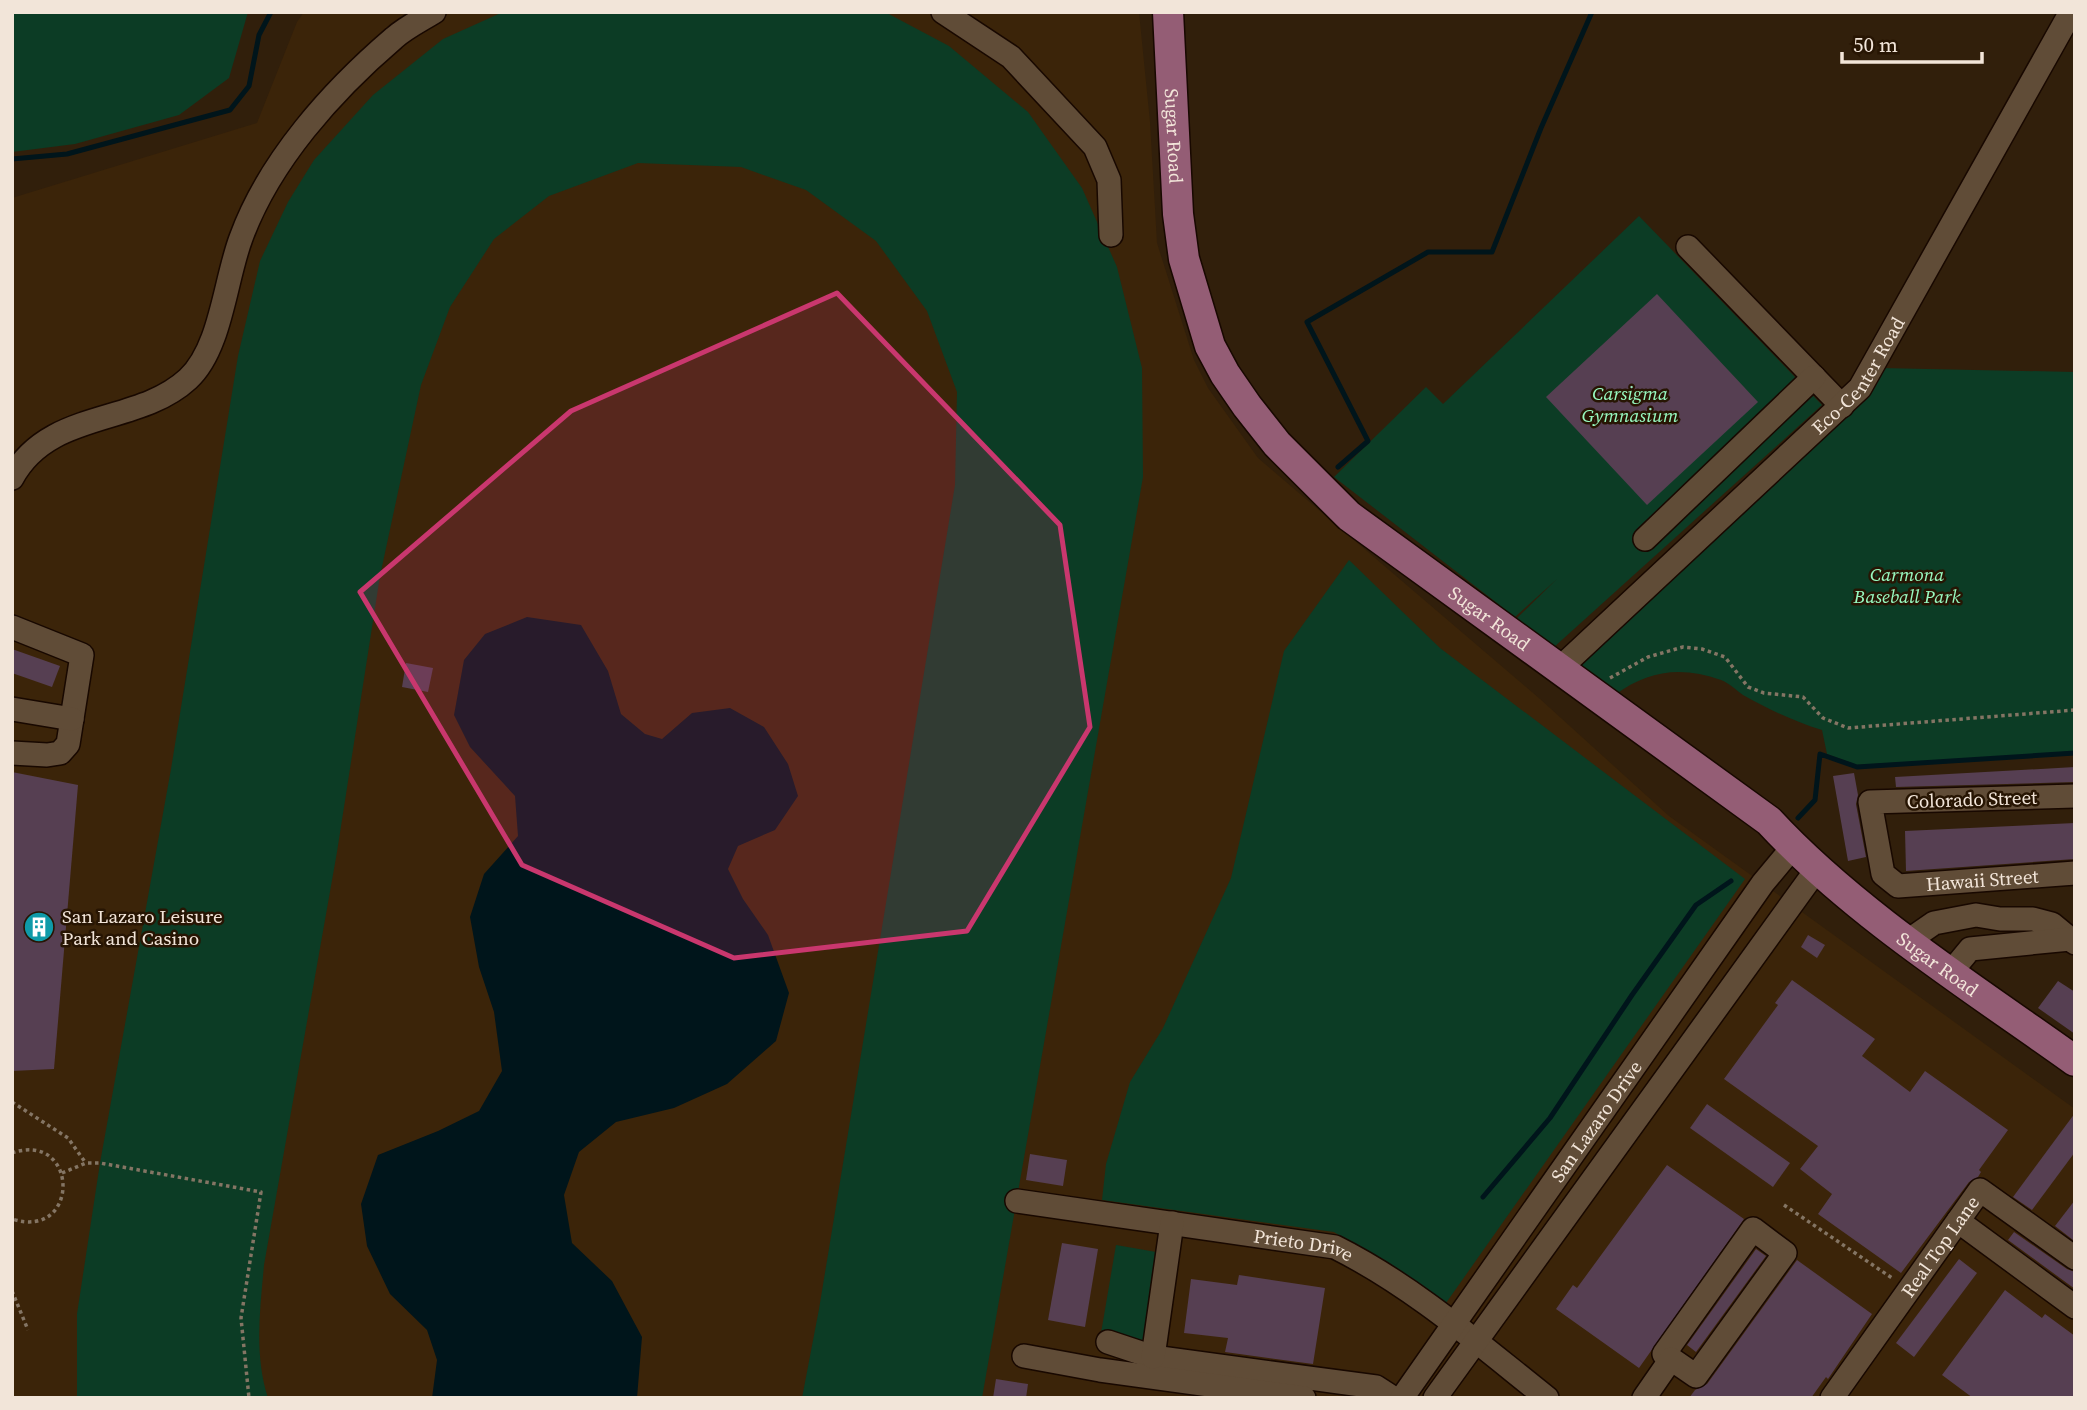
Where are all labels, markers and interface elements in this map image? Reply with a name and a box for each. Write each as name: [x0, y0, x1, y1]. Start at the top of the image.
scale bar: [1842, 21, 1982, 65]
text: 50 m: [1853, 30, 1898, 59]
street label: Sugar Road: [1159, 88, 1189, 184]
street label: Eco-Center Road: [1806, 312, 1911, 440]
park label: Carsigma Gymnasium: [1582, 380, 1679, 428]
park label: Carmona Baseball Park: [1853, 561, 1960, 609]
street label: Sugar Road: [1443, 580, 1536, 657]
street label: Colorado Street: [1906, 784, 2039, 814]
street label: Hawaii Street: [1925, 863, 2040, 897]
place label: San Lazaro Leisure Park and Casino: [62, 903, 223, 951]
building icon: San Lazaro Leisure Park and Casino: [22, 910, 56, 944]
street label: Sugar Road: [1892, 926, 1984, 1003]
street label: San Lazaro Drive: [1544, 1055, 1648, 1187]
street label: Real Top Lane: [1895, 1190, 1985, 1303]
street label: Prieto Drive: [1252, 1222, 1358, 1267]

